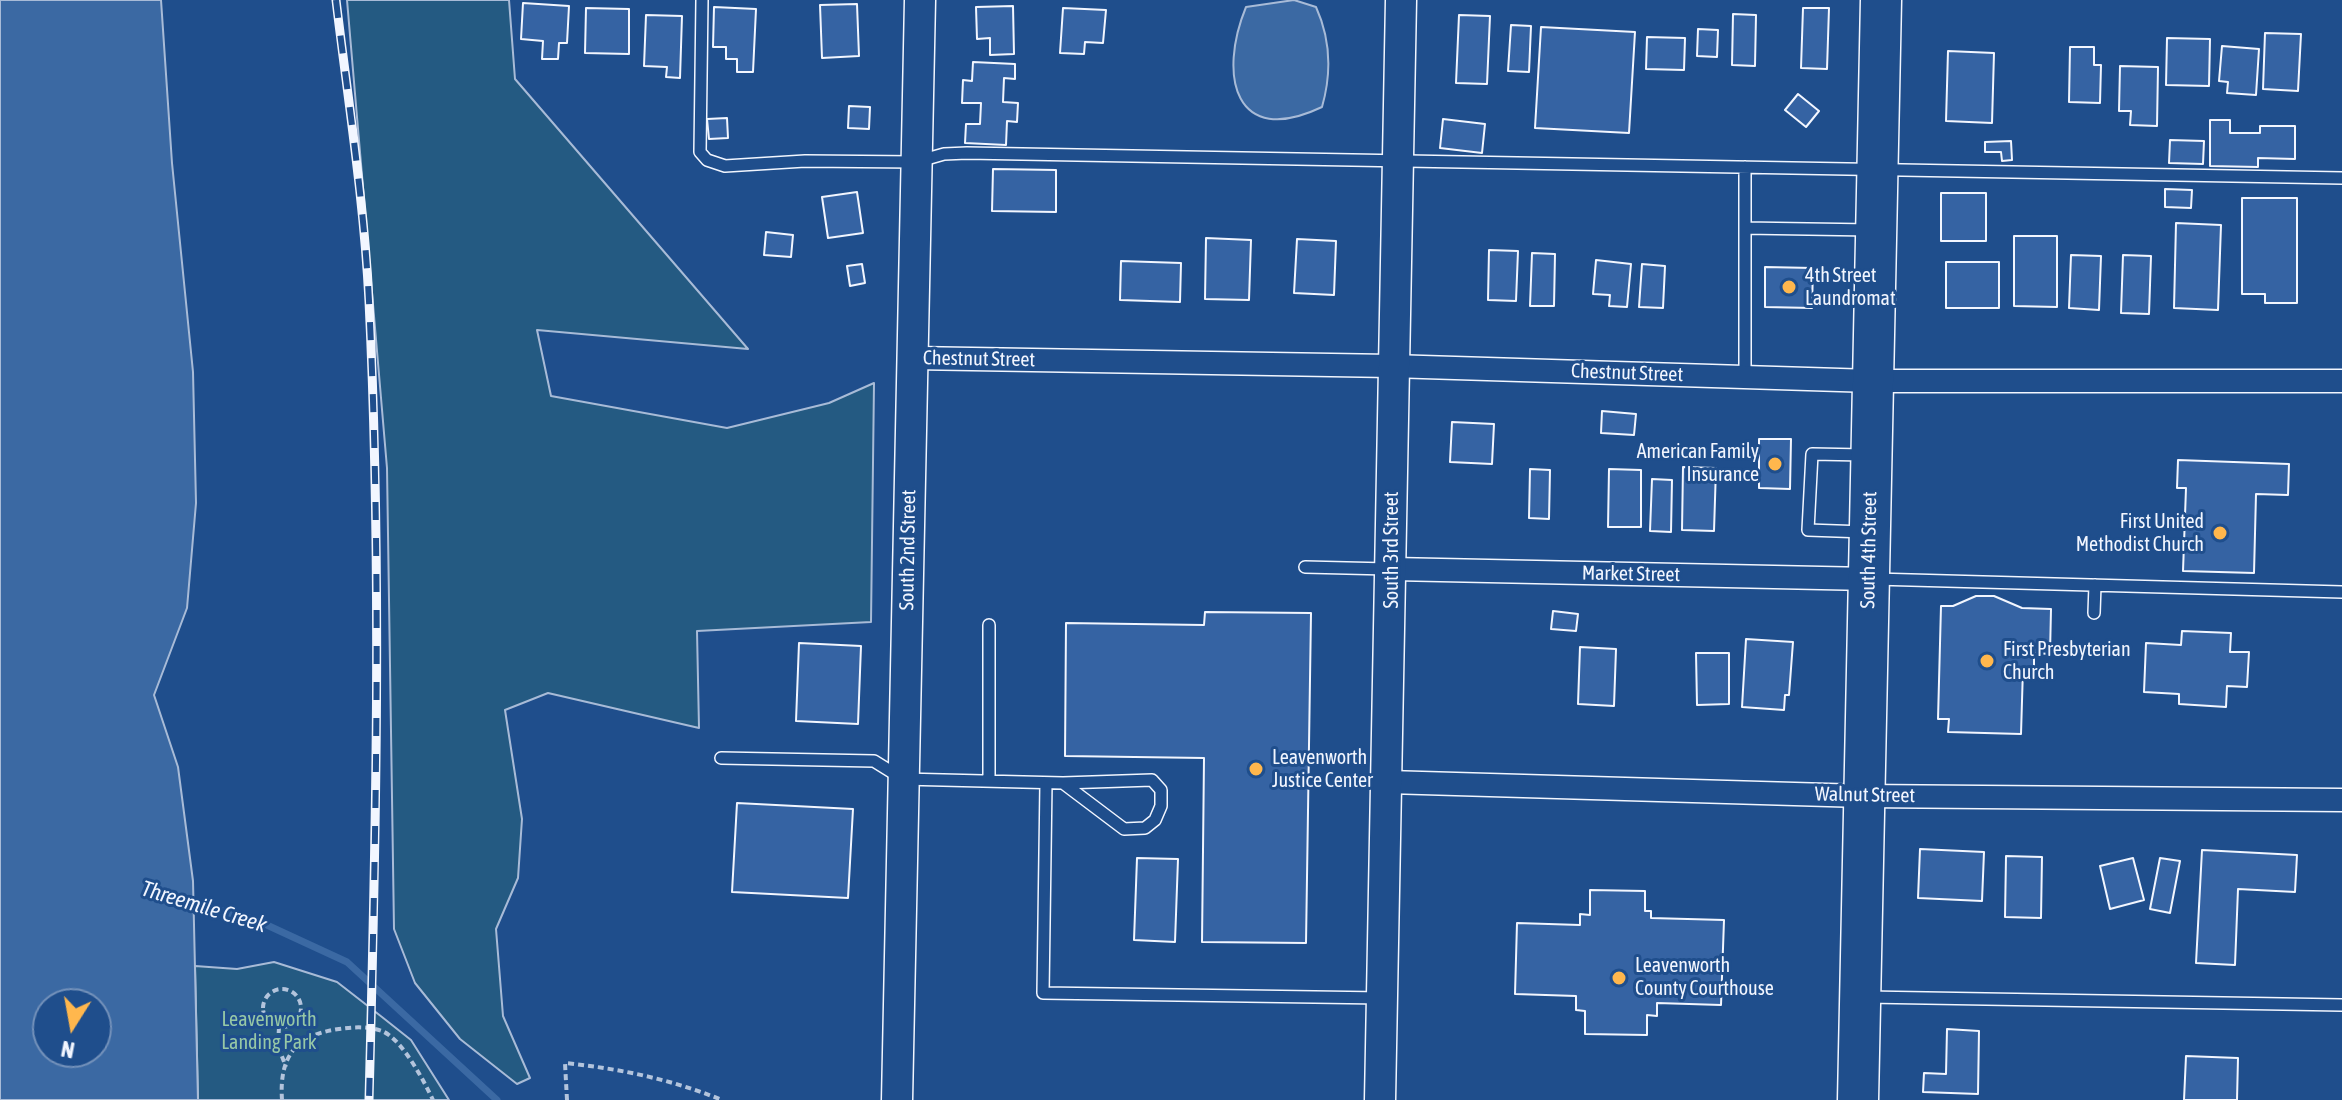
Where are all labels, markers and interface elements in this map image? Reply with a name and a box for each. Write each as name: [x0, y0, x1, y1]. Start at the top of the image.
place label: 4th Street Laundromat: [1805, 264, 1896, 311]
marker: 4th Street Laundromat: [1780, 278, 1798, 296]
street label: Chestnut Street: [923, 346, 1035, 372]
street label: Chestnut Street: [1570, 359, 1684, 387]
place label: American Family Insurance: [1637, 440, 1759, 487]
marker: American Family Insurance: [1766, 455, 1784, 473]
street label: South 2nd Street: [895, 489, 921, 611]
street label: South 3rd Street: [1380, 491, 1404, 609]
street label: South 4th Street: [1856, 491, 1882, 609]
place label: First United Methodist Church: [2076, 510, 2204, 557]
marker: First United Methodist Church: [2211, 524, 2229, 542]
street label: Market Street: [1582, 561, 1680, 587]
place label: First Presbyterian Church: [2003, 638, 2131, 685]
marker: First Presbyterian Church: [1978, 652, 1996, 670]
place label: Leavenworth Justice Center: [1272, 746, 1373, 793]
marker: Leavenworth Justice Center: [1247, 760, 1265, 778]
street label: Walnut Street: [1815, 782, 1915, 808]
water label: Threemile Creek: [138, 875, 270, 939]
place label: Leavenworth County Courthouse: [1635, 954, 1774, 1001]
marker: Leavenworth County Courthouse: [1610, 969, 1628, 987]
north arrow: [32, 988, 112, 1068]
park label: Leavenworth Landing Park: [221, 1008, 317, 1055]
text: N: [59, 1036, 77, 1064]

